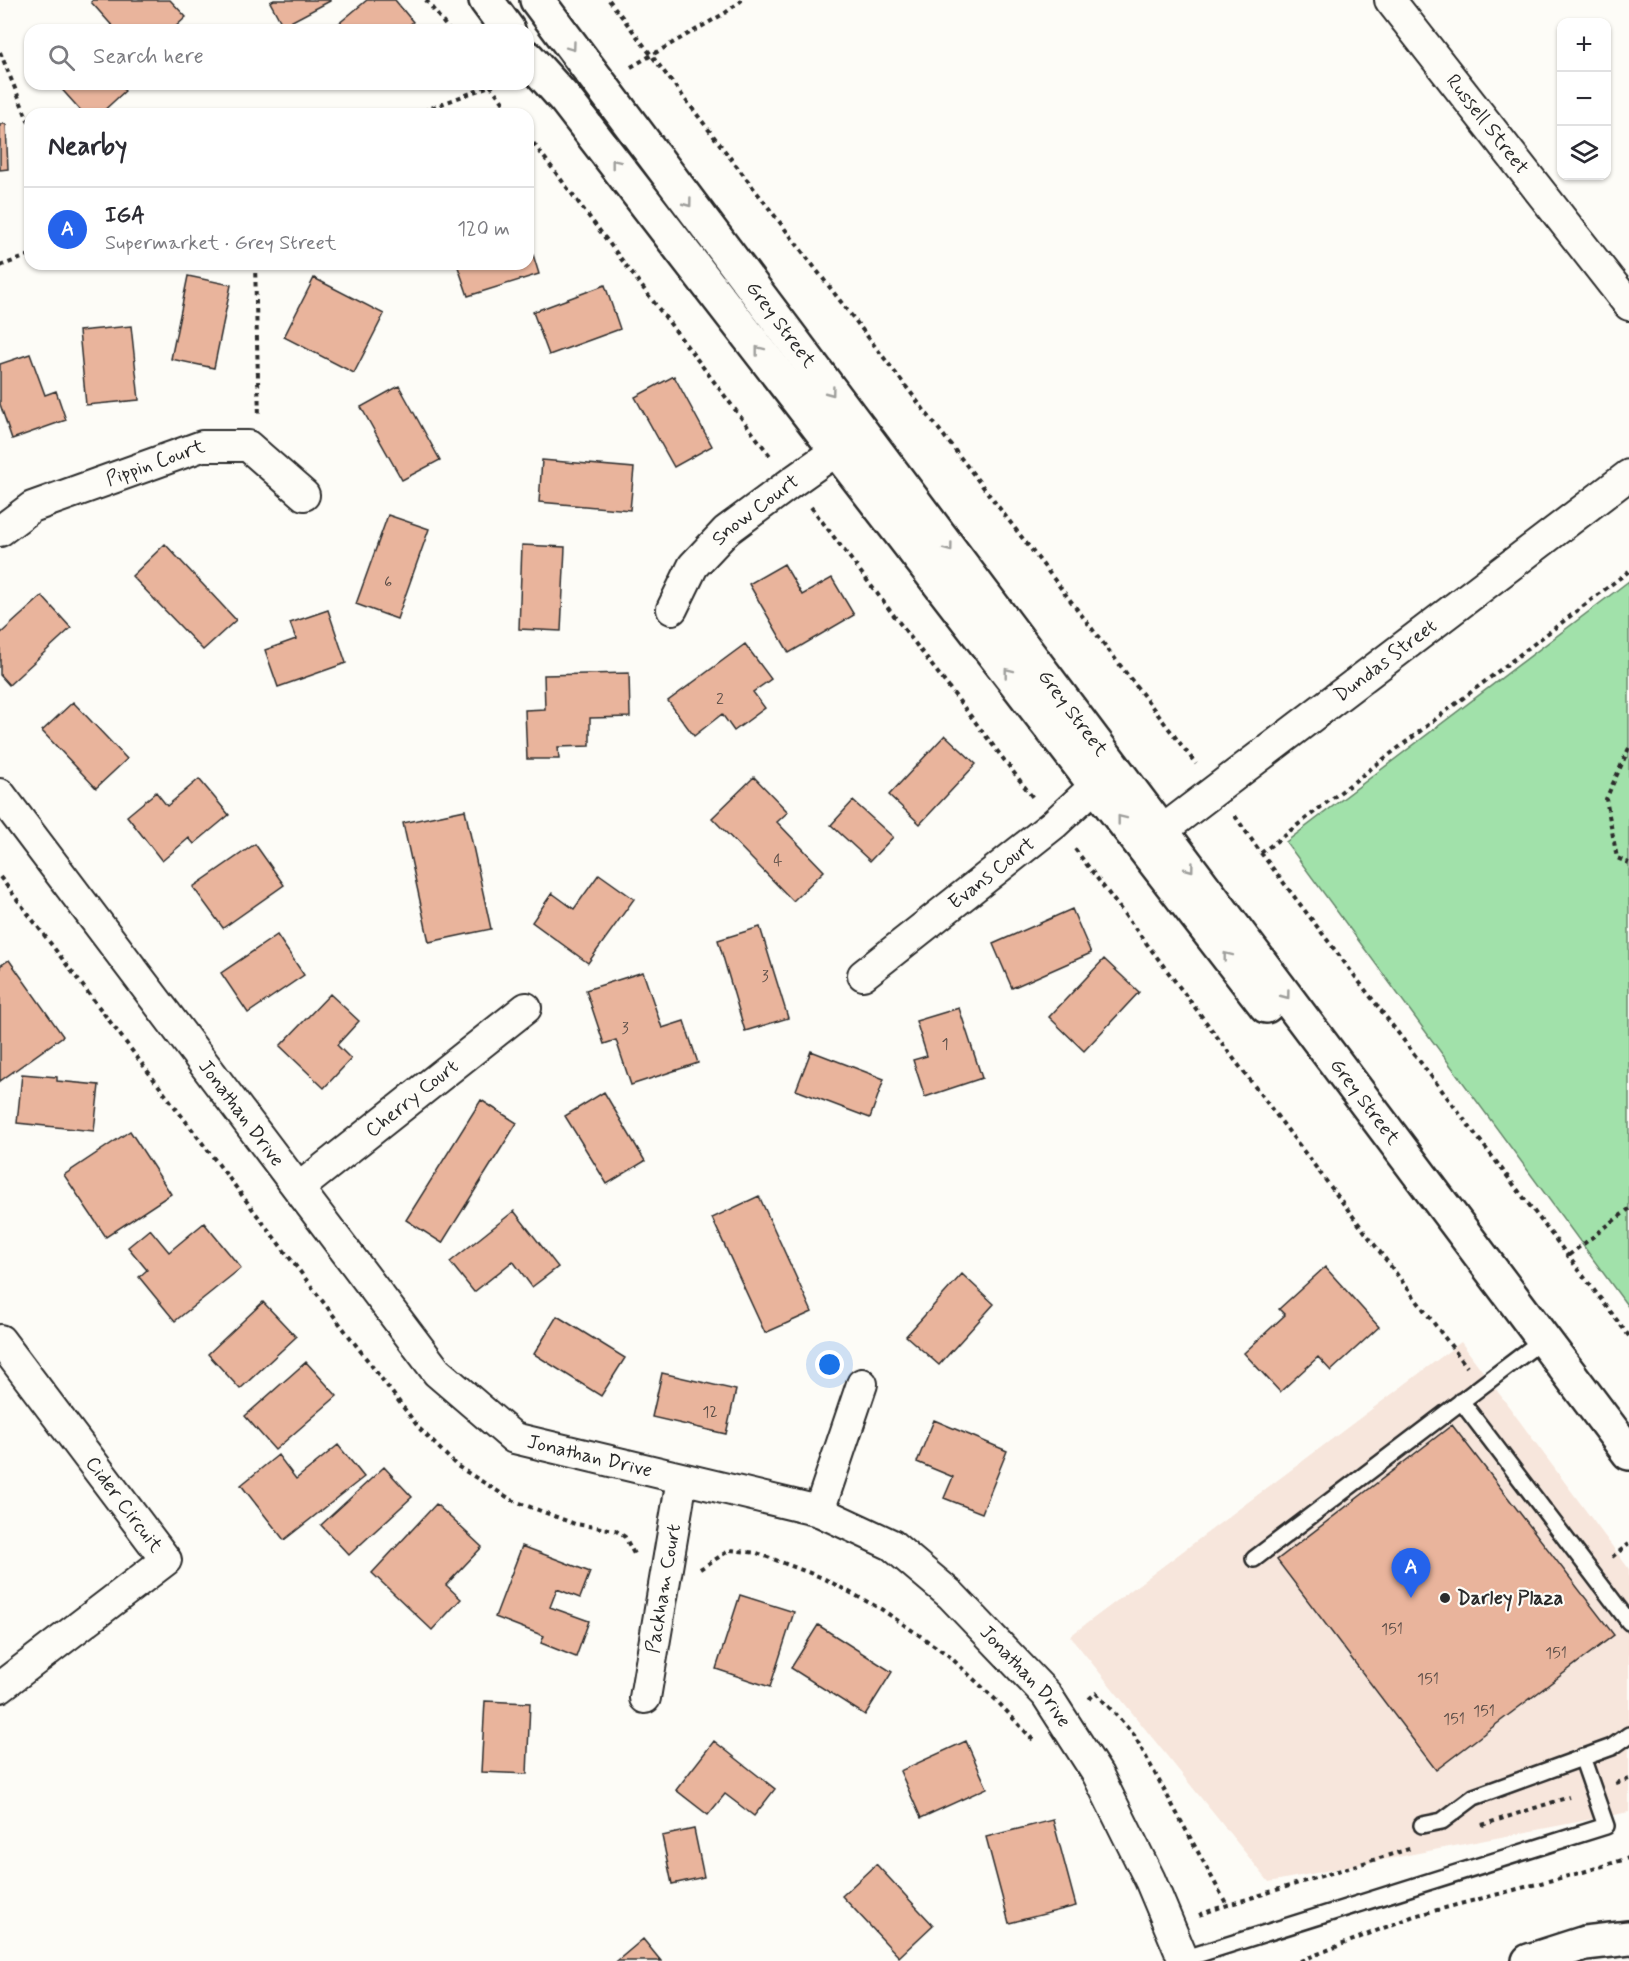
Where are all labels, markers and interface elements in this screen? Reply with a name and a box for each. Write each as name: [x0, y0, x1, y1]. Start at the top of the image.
map controls: [1557, 18, 1611, 180]
button: +: [1557, 18, 1611, 72]
search box: [24, 24, 534, 90]
one-way arrow: [565, 40, 576, 51]
icon: search: [45, 41, 78, 74]
text: Search here: [93, 43, 204, 71]
street label: Russell Street: [1440, 69, 1535, 180]
button: −: [1557, 72, 1611, 126]
button: layers: [1557, 126, 1611, 180]
text: Nearby: [48, 130, 127, 164]
one-way arrow: [611, 158, 622, 169]
one-way arrow: [681, 197, 692, 208]
text: IGA: [105, 202, 145, 230]
text: A: [61, 216, 74, 243]
text: 120 m: [457, 216, 510, 243]
text: Supermarket · Grey Street: [105, 230, 336, 257]
street label: Grey Street: [739, 276, 823, 374]
one-way arrow: [756, 346, 767, 357]
one-way arrow: [824, 386, 835, 397]
street label: Pippin Court: [102, 433, 209, 493]
street label: Snow Court: [705, 468, 804, 552]
one-way arrow: [941, 542, 952, 553]
house number: 6: [384, 572, 392, 593]
street label: Dundas Street: [1328, 613, 1442, 708]
street label: Grey Street: [1031, 664, 1114, 762]
one-way arrow: [1004, 668, 1015, 679]
house number: 2: [716, 689, 724, 710]
one-way arrow: [1117, 814, 1128, 825]
street label: Evans Court: [943, 831, 1041, 916]
house number: 4: [773, 850, 783, 871]
one-way arrow: [1182, 861, 1193, 872]
one-way arrow: [1223, 952, 1234, 963]
house number: 3: [761, 966, 769, 987]
one-way arrow: [1279, 989, 1290, 1000]
house number: 3: [621, 1018, 629, 1039]
house number: 1: [941, 1034, 949, 1055]
street label: Cherry Court: [360, 1053, 464, 1144]
street label: Grey Street: [1323, 1053, 1406, 1151]
street label: Jonathan Drive: [192, 1054, 291, 1172]
your location: [815, 1350, 844, 1379]
house number: 12: [702, 1402, 718, 1423]
street label: Jonathan Drive: [525, 1428, 655, 1484]
street label: Cider Circuit: [79, 1451, 169, 1558]
street label: Packham Court: [639, 1522, 688, 1655]
pin: A: [1392, 1548, 1430, 1598]
place label: Darley Plaza: [1457, 1585, 1563, 1612]
marker: Darley Plaza: [1438, 1591, 1452, 1605]
street label: Jonathan Drive: [974, 1619, 1077, 1733]
house number: 151: [1381, 1619, 1403, 1640]
house number: 151: [1545, 1643, 1567, 1664]
house number: 151: [1417, 1669, 1439, 1690]
house number: 151: [1473, 1701, 1495, 1722]
house number: 151: [1443, 1709, 1465, 1730]

